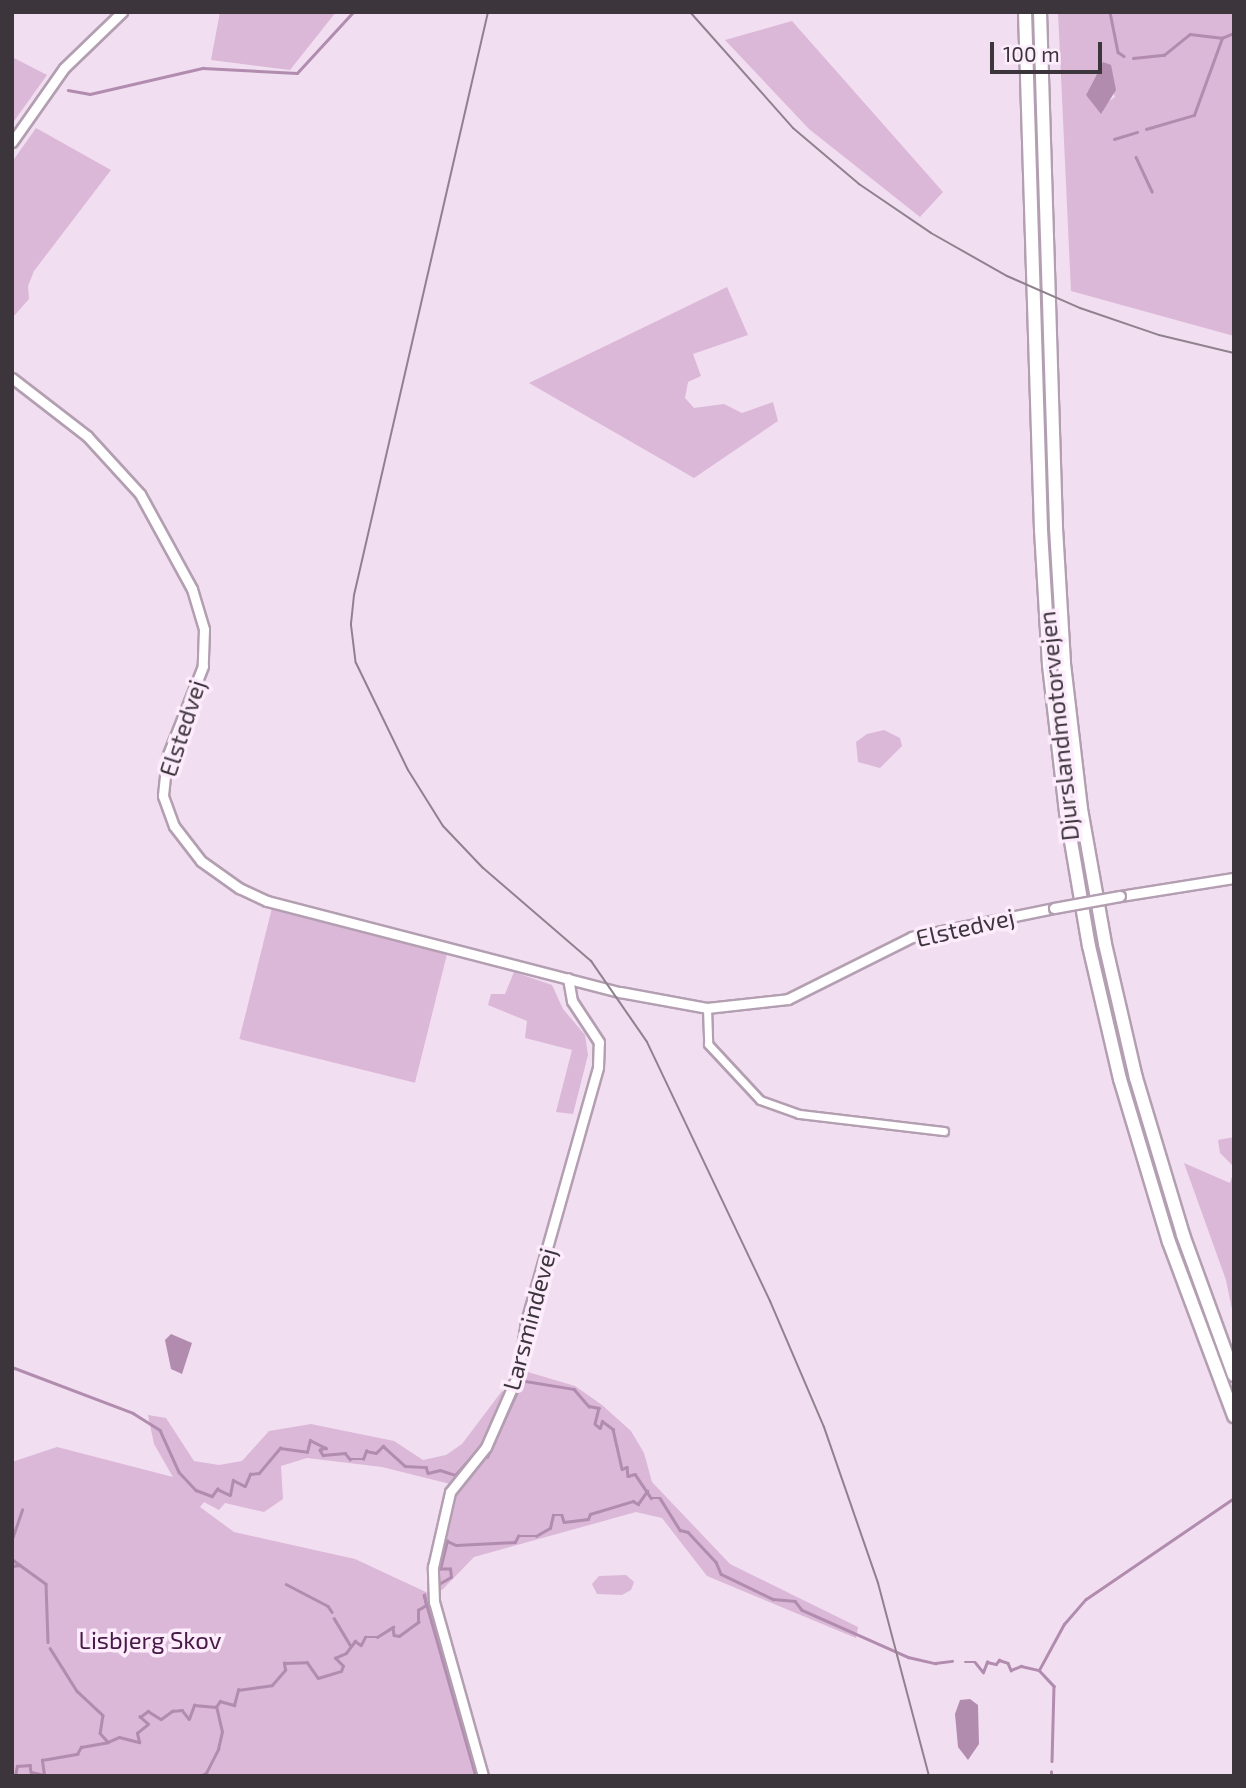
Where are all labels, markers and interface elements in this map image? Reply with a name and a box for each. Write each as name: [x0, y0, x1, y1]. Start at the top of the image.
scale bar: [994, 28, 1106, 72]
text: 100 m: [1003, 41, 1060, 66]
street label: Djurslandmotorvejen: [1032, 610, 1084, 842]
street label: Elstedvej: [153, 676, 211, 780]
street label: Elstedvej: [913, 902, 1017, 952]
street label: Larsmindevej: [496, 1245, 562, 1393]
park label: Lisbjerg Skov: [79, 1626, 221, 1654]

